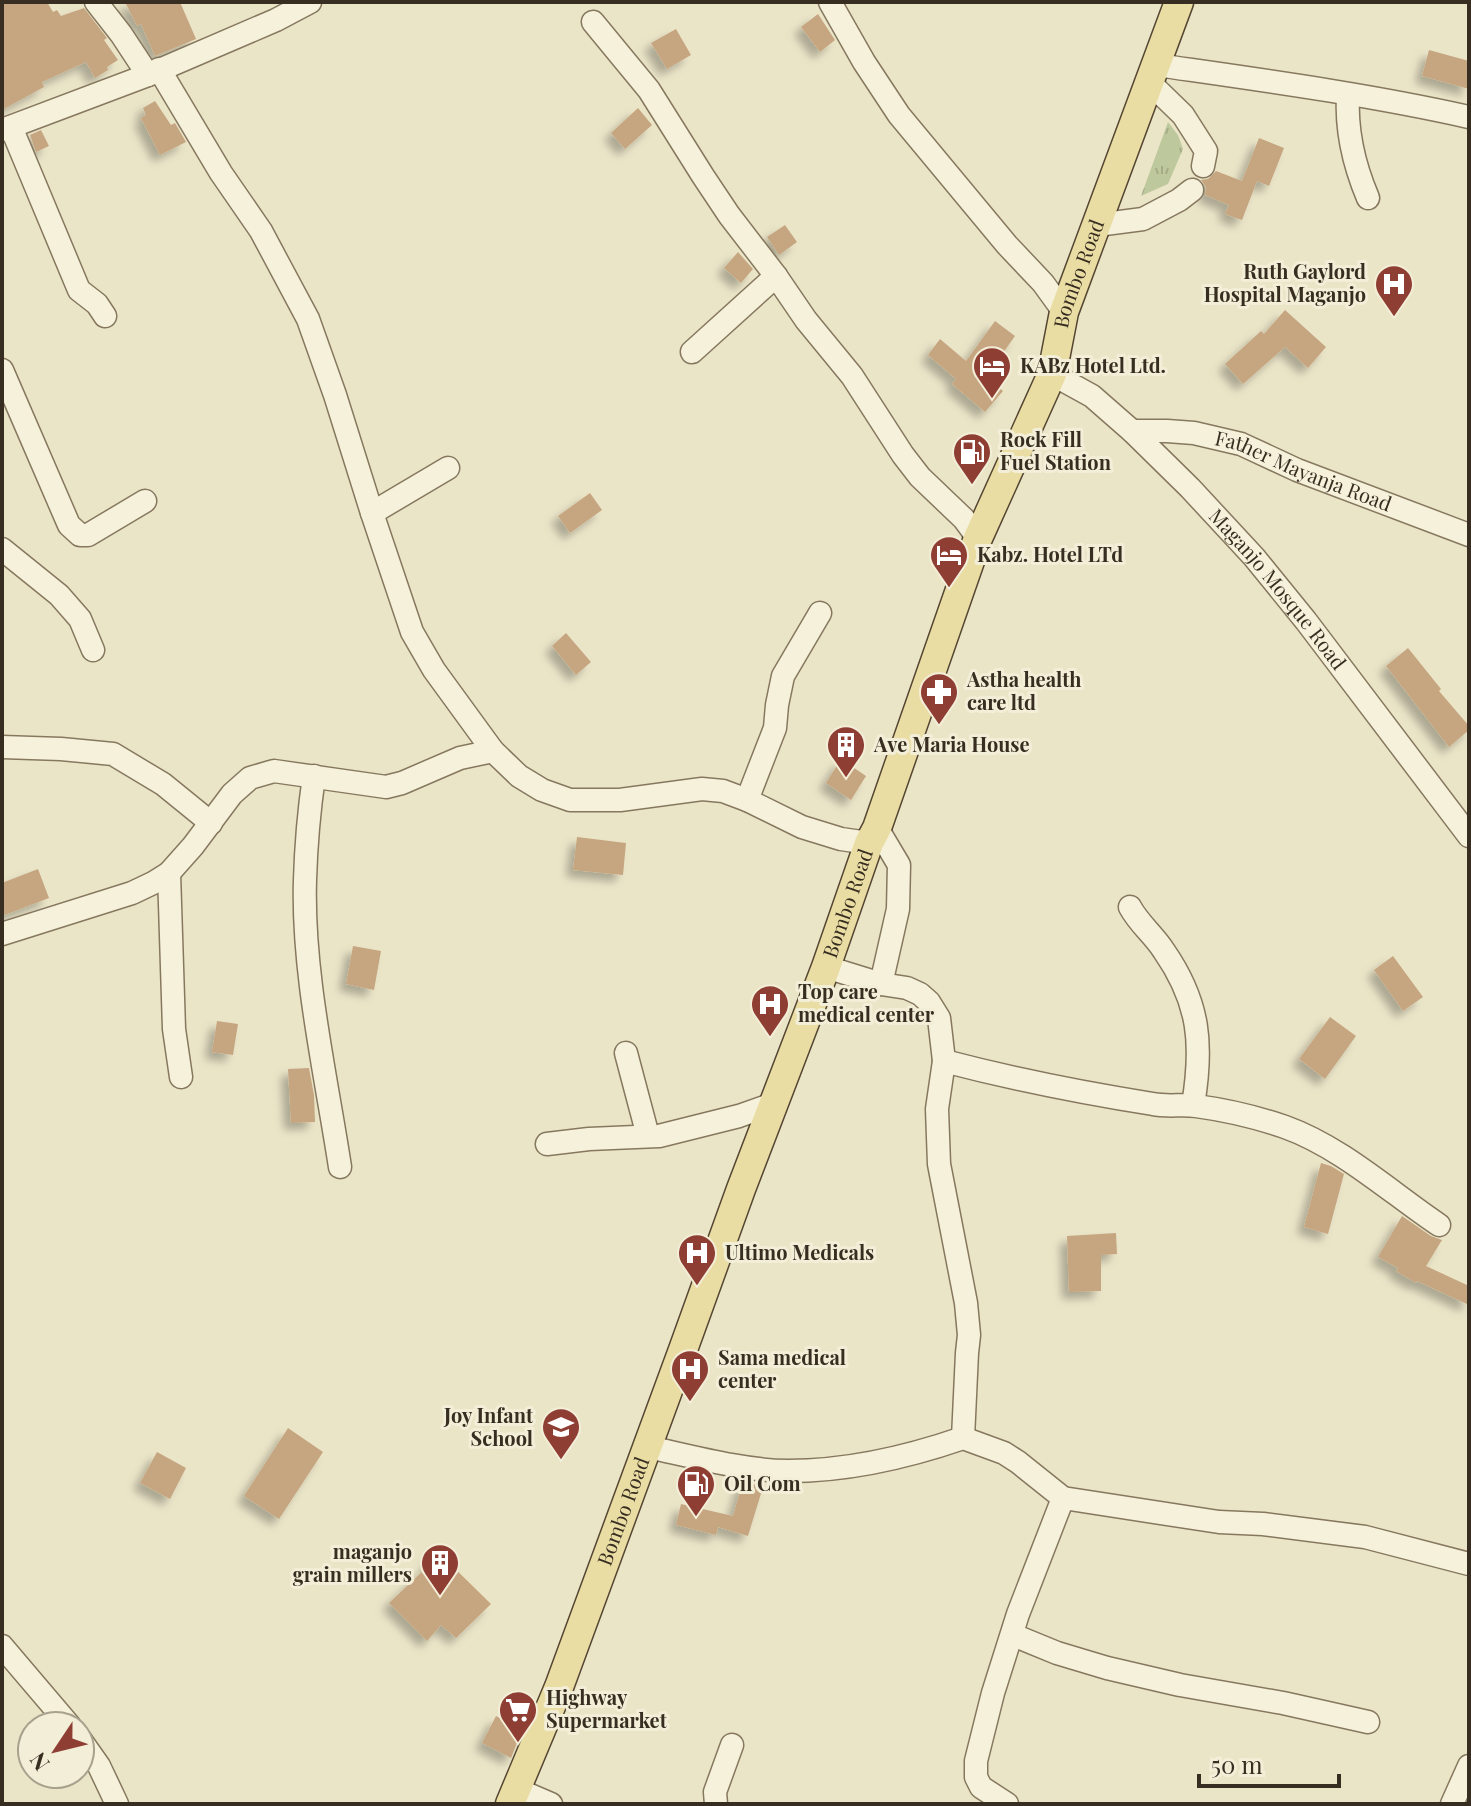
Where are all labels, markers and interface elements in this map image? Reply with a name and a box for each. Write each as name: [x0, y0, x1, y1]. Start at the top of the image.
street label: Bombo Road: [1046, 215, 1109, 330]
place label: Ruth Gaylord Hospital Maganjo: [1204, 257, 1366, 307]
hospital icon: Ruth Gaylord Hospital Maganjo: [1373, 263, 1415, 318]
hotel icon: KABz Hotel Ltd.: [971, 345, 1013, 400]
place label: KABz Hotel Ltd.: [1020, 351, 1166, 378]
street label: Father Mayanja Road: [1213, 423, 1396, 517]
place label: Rock Fill Fuel Station: [1000, 425, 1112, 475]
fuel station icon: Rock Fill Fuel Station: [951, 431, 993, 486]
street label: Maganjo Mosque Road: [1204, 502, 1353, 675]
hotel icon: Kabz. Hotel LTd: [928, 534, 970, 589]
place label: Kabz. Hotel LTd: [977, 540, 1123, 567]
place label: Astha health care ltd: [966, 665, 1081, 715]
pharmacy icon: Astha health care ltd: [918, 671, 960, 726]
building icon: Ave Maria House: [825, 724, 867, 779]
place label: Ave Maria House: [873, 730, 1030, 757]
street label: Bombo Road: [815, 844, 878, 961]
place label: Top care medical center: [798, 977, 935, 1027]
hospital icon: Top care medical center: [749, 983, 791, 1038]
hospital icon: Ultimo Medicals: [676, 1232, 718, 1287]
place label: Ultimo Medicals: [725, 1238, 874, 1265]
place label: Sama medical center: [718, 1343, 846, 1393]
hospital icon: Sama medical center: [669, 1348, 711, 1403]
place label: Joy Infant School: [443, 1401, 534, 1451]
school or university icon: Joy Infant School: [540, 1406, 582, 1461]
street label: Bombo Road: [590, 1452, 655, 1569]
fuel station icon: Oil Com: [675, 1463, 717, 1518]
place label: Oil Com: [724, 1469, 801, 1496]
place label: maganjo grain millers: [293, 1537, 412, 1587]
building icon: maganjo grain millers: [419, 1542, 461, 1597]
place label: Highway Supermarket: [546, 1683, 668, 1733]
supermarket icon: Highway Supermarket: [497, 1689, 539, 1744]
north arrow: [16, 1710, 96, 1790]
scale bar: [1199, 1738, 1339, 1788]
text: N: [22, 1747, 56, 1777]
text: 50 m: [1211, 1748, 1263, 1780]

